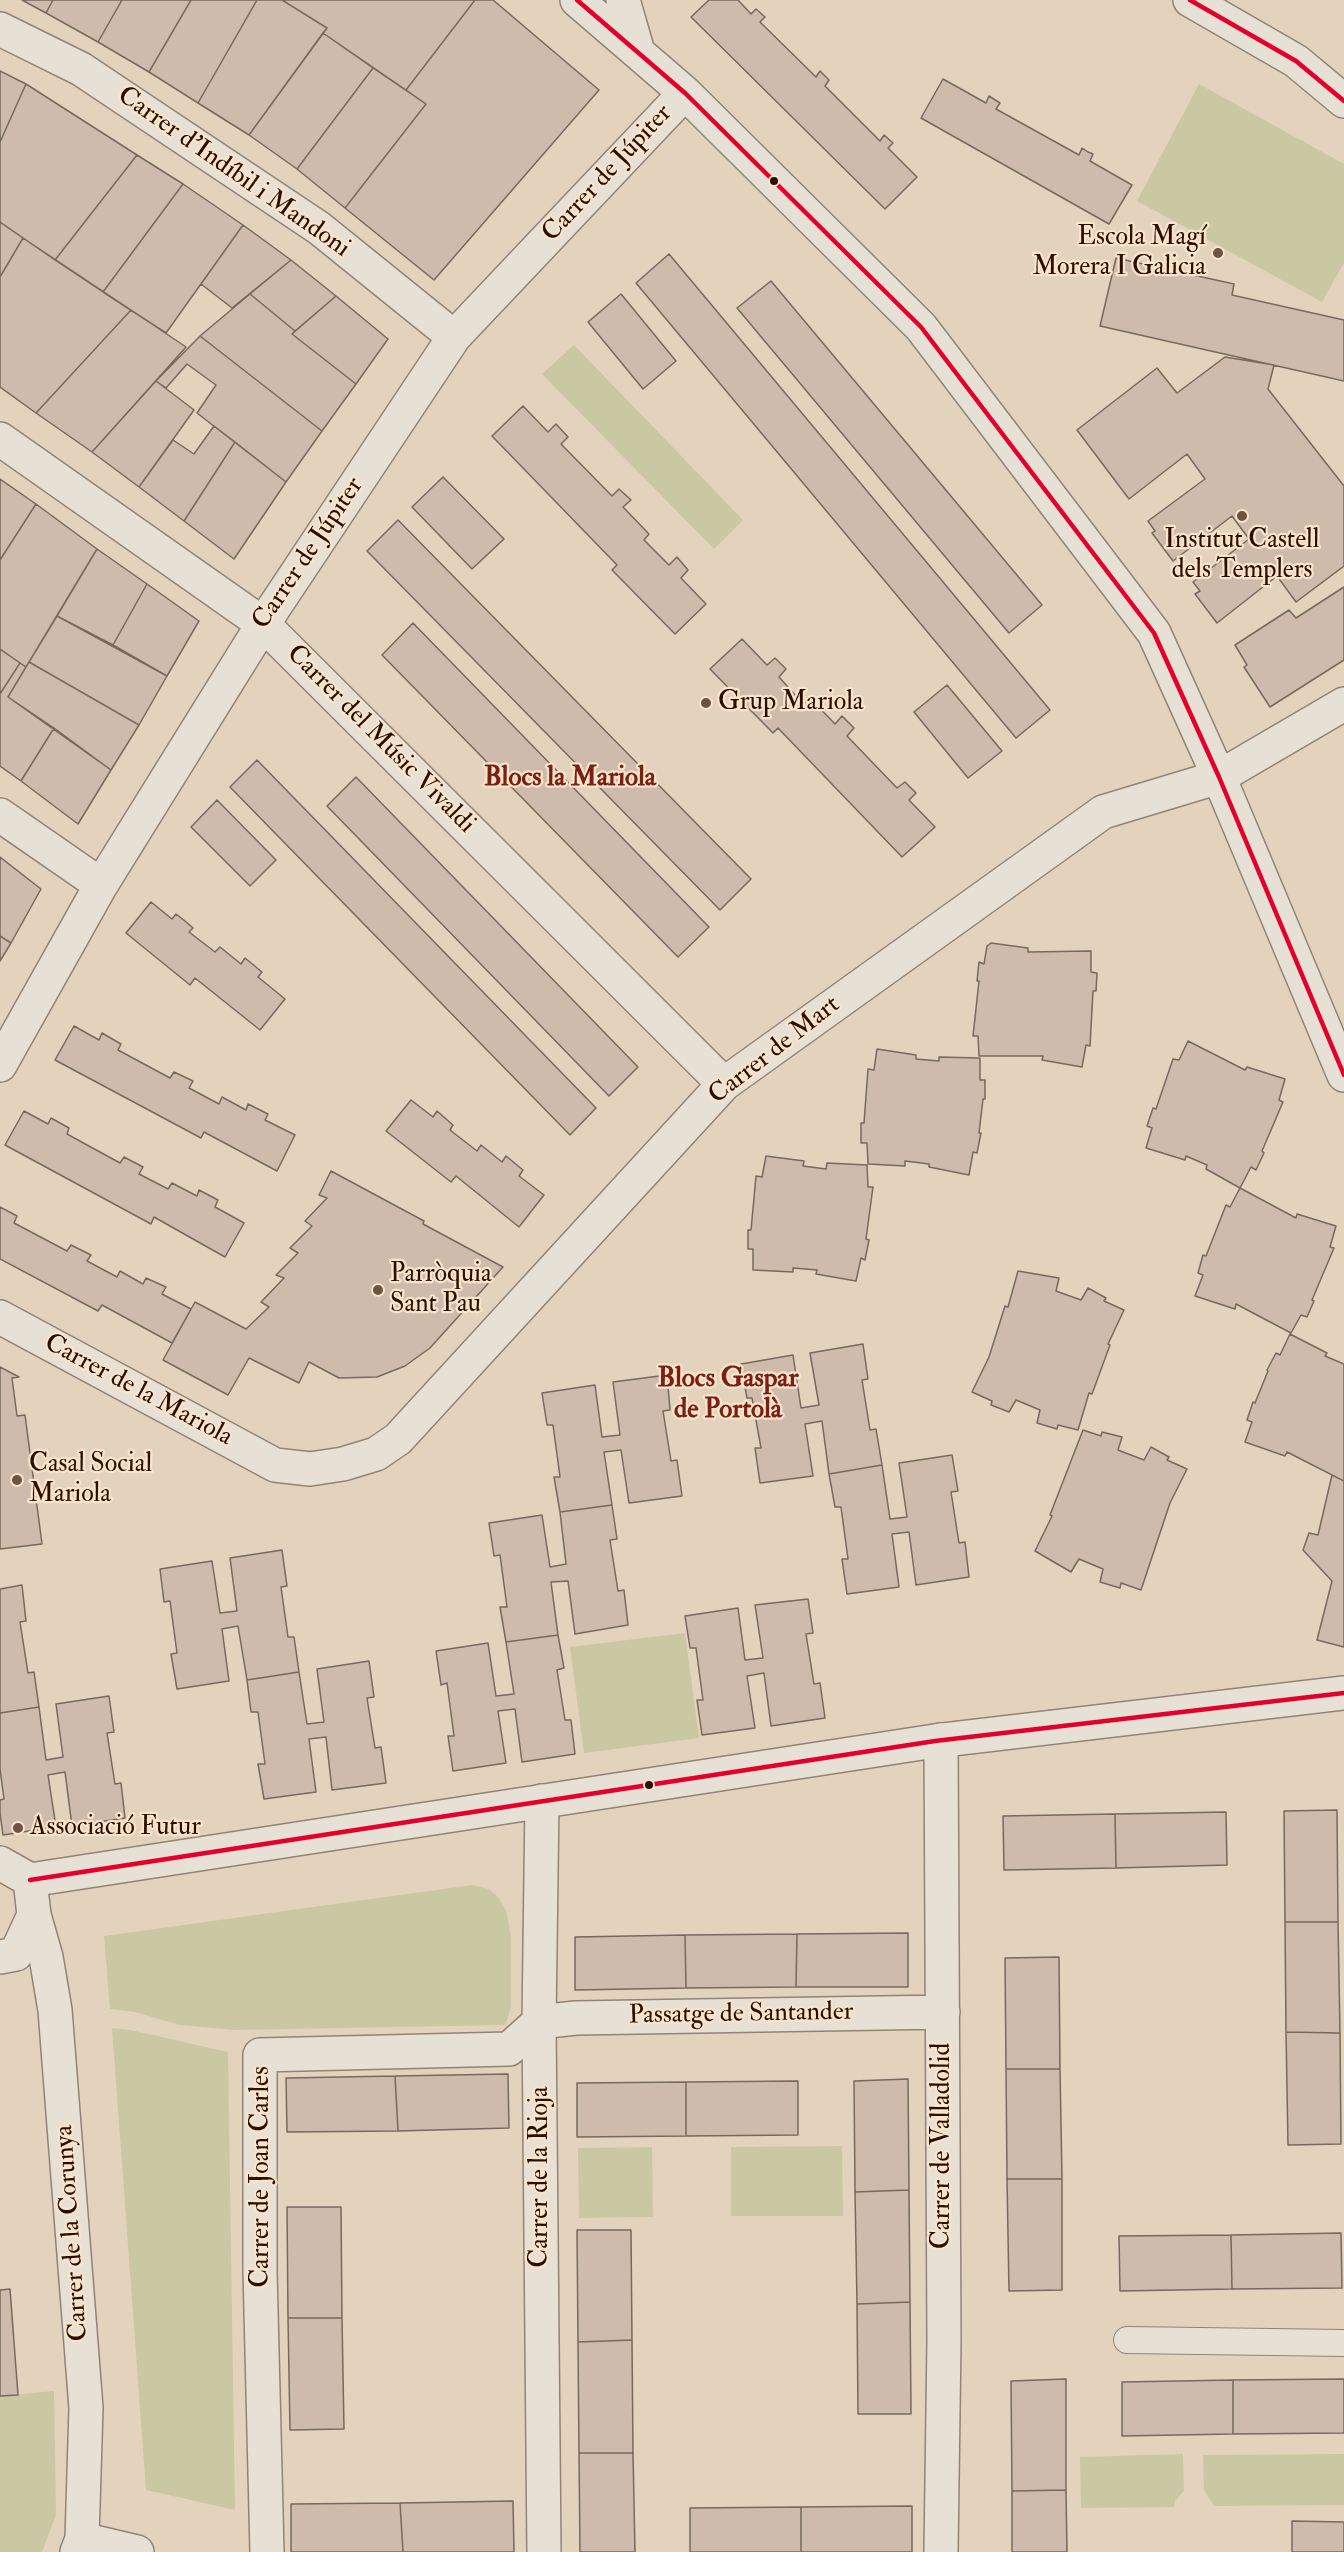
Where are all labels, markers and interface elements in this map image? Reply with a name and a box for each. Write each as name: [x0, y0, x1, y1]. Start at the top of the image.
street label: Carrer d'Indíbil i Mandoni: [111, 81, 355, 265]
street label: Carrer de Júpiter: [536, 99, 680, 249]
unlabelled marker: [768, 175, 780, 187]
place label: Escola Magí Morera I Galicia: [1032, 222, 1206, 284]
marker: Escola Magí Morera I Galicia: [1211, 246, 1225, 260]
street label: Carrer de Júpiter: [247, 472, 371, 636]
marker: Institut Castell dels Templers: [1235, 509, 1249, 523]
place label: Institut Castell dels Templers: [1165, 525, 1319, 586]
street label: Carrer del Músic Vivaldi: [279, 639, 481, 841]
place label: Grup Mariola: [718, 687, 864, 719]
marker: Grup Mariola: [699, 696, 713, 710]
district label: Blocs la Mariola: [484, 763, 656, 795]
street label: Carrer de Mart: [703, 990, 847, 1112]
place label: Parròquia Sant Pau: [390, 1259, 492, 1320]
marker: Parròquia Sant Pau: [371, 1283, 385, 1297]
street label: Carrer de la Mariola: [38, 1328, 238, 1454]
district label: Blocs Gaspar de Portolà: [657, 1364, 799, 1427]
place label: Casal Social Mariola: [29, 1449, 152, 1510]
marker: Casal Social Mariola: [10, 1473, 24, 1487]
unlabelled marker: [643, 1779, 655, 1791]
place label: Associació Futur: [30, 1812, 201, 1844]
marker: Associació Futur: [11, 1821, 25, 1835]
street label: Passatge de Santander: [628, 1997, 854, 2033]
street label: Carrer de Valladolid: [927, 2043, 959, 2249]
street label: Carrer de Joan Carles: [246, 2066, 278, 2288]
street label: Carrer de la Rioja: [525, 2086, 557, 2268]
street label: Carrer de la Corunya: [50, 2124, 96, 2342]

